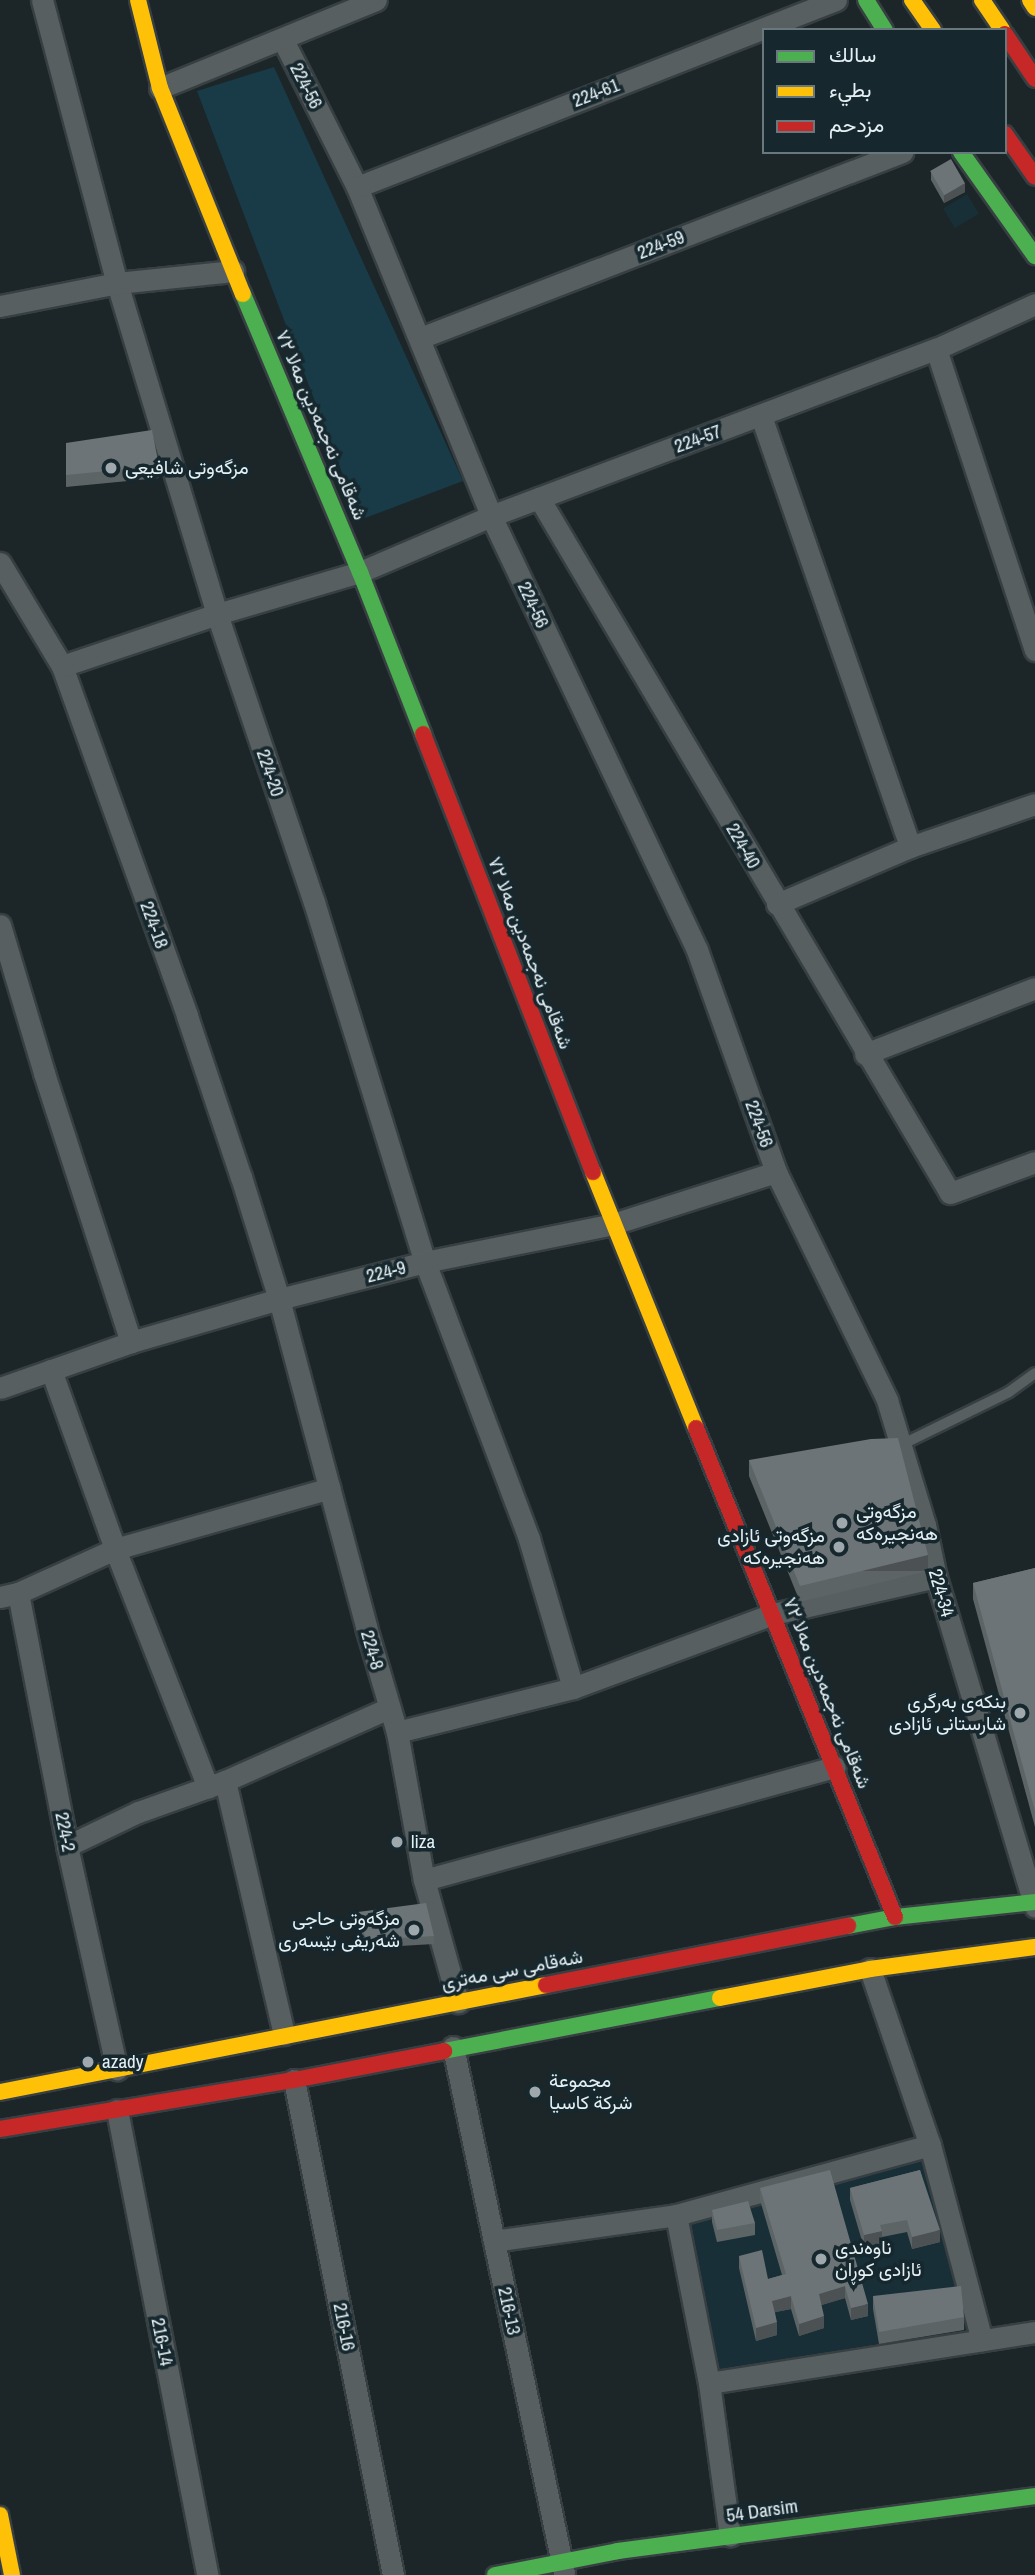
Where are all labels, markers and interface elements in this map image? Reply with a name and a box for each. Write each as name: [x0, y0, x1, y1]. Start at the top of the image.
legend: [762, 28, 1007, 154]
text: سالك: [829, 40, 876, 69]
street label: 224-56: [285, 59, 327, 113]
street label: 224-61: [569, 74, 623, 112]
text: بطيء: [829, 75, 872, 104]
text: مزدحم: [829, 110, 884, 139]
street label: 224-59: [634, 226, 688, 264]
street label: شەقامی نەجمەدین مەلا ٧٢: [271, 326, 371, 524]
street label: 224-57: [671, 420, 725, 458]
place label: مزگەوتی شافیعی: [125, 457, 249, 479]
marker: مزگەوتی شافیعی: [103, 460, 119, 476]
street label: 224-56: [512, 578, 554, 632]
street label: 224-20: [251, 746, 289, 800]
street label: 224-40: [721, 819, 765, 873]
street label: شەقامی نەجمەدین مەلا ٧٢: [483, 854, 577, 1052]
street label: 224-18: [135, 898, 173, 952]
street label: 224-56: [740, 1097, 778, 1151]
street label: 224-9: [364, 1256, 408, 1288]
place label: مزگەوتی ھەنجیرەکە: [856, 1501, 938, 1545]
marker: مزگەوتی ھەنجیرەکە: [834, 1515, 850, 1531]
place label: مزگه‌وتی ئازادی هه‌نجیره‌که: [717, 1525, 825, 1569]
marker: مزگه‌وتی ئازادی هه‌نجیره‌که: [831, 1539, 847, 1555]
street label: 224-34: [923, 1567, 959, 1619]
street label: شەقامی نەجمەدین مەلا ٧٢: [778, 1594, 876, 1792]
street label: 224-8: [356, 1628, 388, 1672]
place label: بنکەی بەرگری شارستانی ئازادی: [889, 1691, 1006, 1735]
marker: بنکەی بەرگری شارستانی ئازادی: [1012, 1705, 1028, 1721]
street label: 224-2: [50, 1810, 80, 1854]
place label: liza: [411, 1831, 435, 1853]
marker: liza: [389, 1834, 405, 1850]
place label: مزگەوتی حاجی شەریفی بێسەری: [278, 1908, 400, 1952]
marker: مزگەوتی حاجی شەریفی بێسەری: [406, 1922, 422, 1938]
street label: شەقامی سی مەتری: [439, 1945, 585, 1995]
place label: azady: [102, 2051, 144, 2073]
marker: azady: [80, 2054, 96, 2070]
place label: مجموعة شرکة کاسیا: [549, 2070, 632, 2114]
marker: مجموعة شرکة کاسیا: [527, 2084, 543, 2100]
place label: ناوەندی ئازادی کوڕان: [835, 2237, 922, 2281]
marker: ناوەندی ئازادی کوڕان: [813, 2251, 829, 2267]
street label: 216-13: [493, 2285, 525, 2337]
street label: 216-16: [328, 2301, 360, 2353]
street label: 216-14: [146, 2316, 178, 2368]
street label: 54 Darsim: [725, 2495, 799, 2527]

